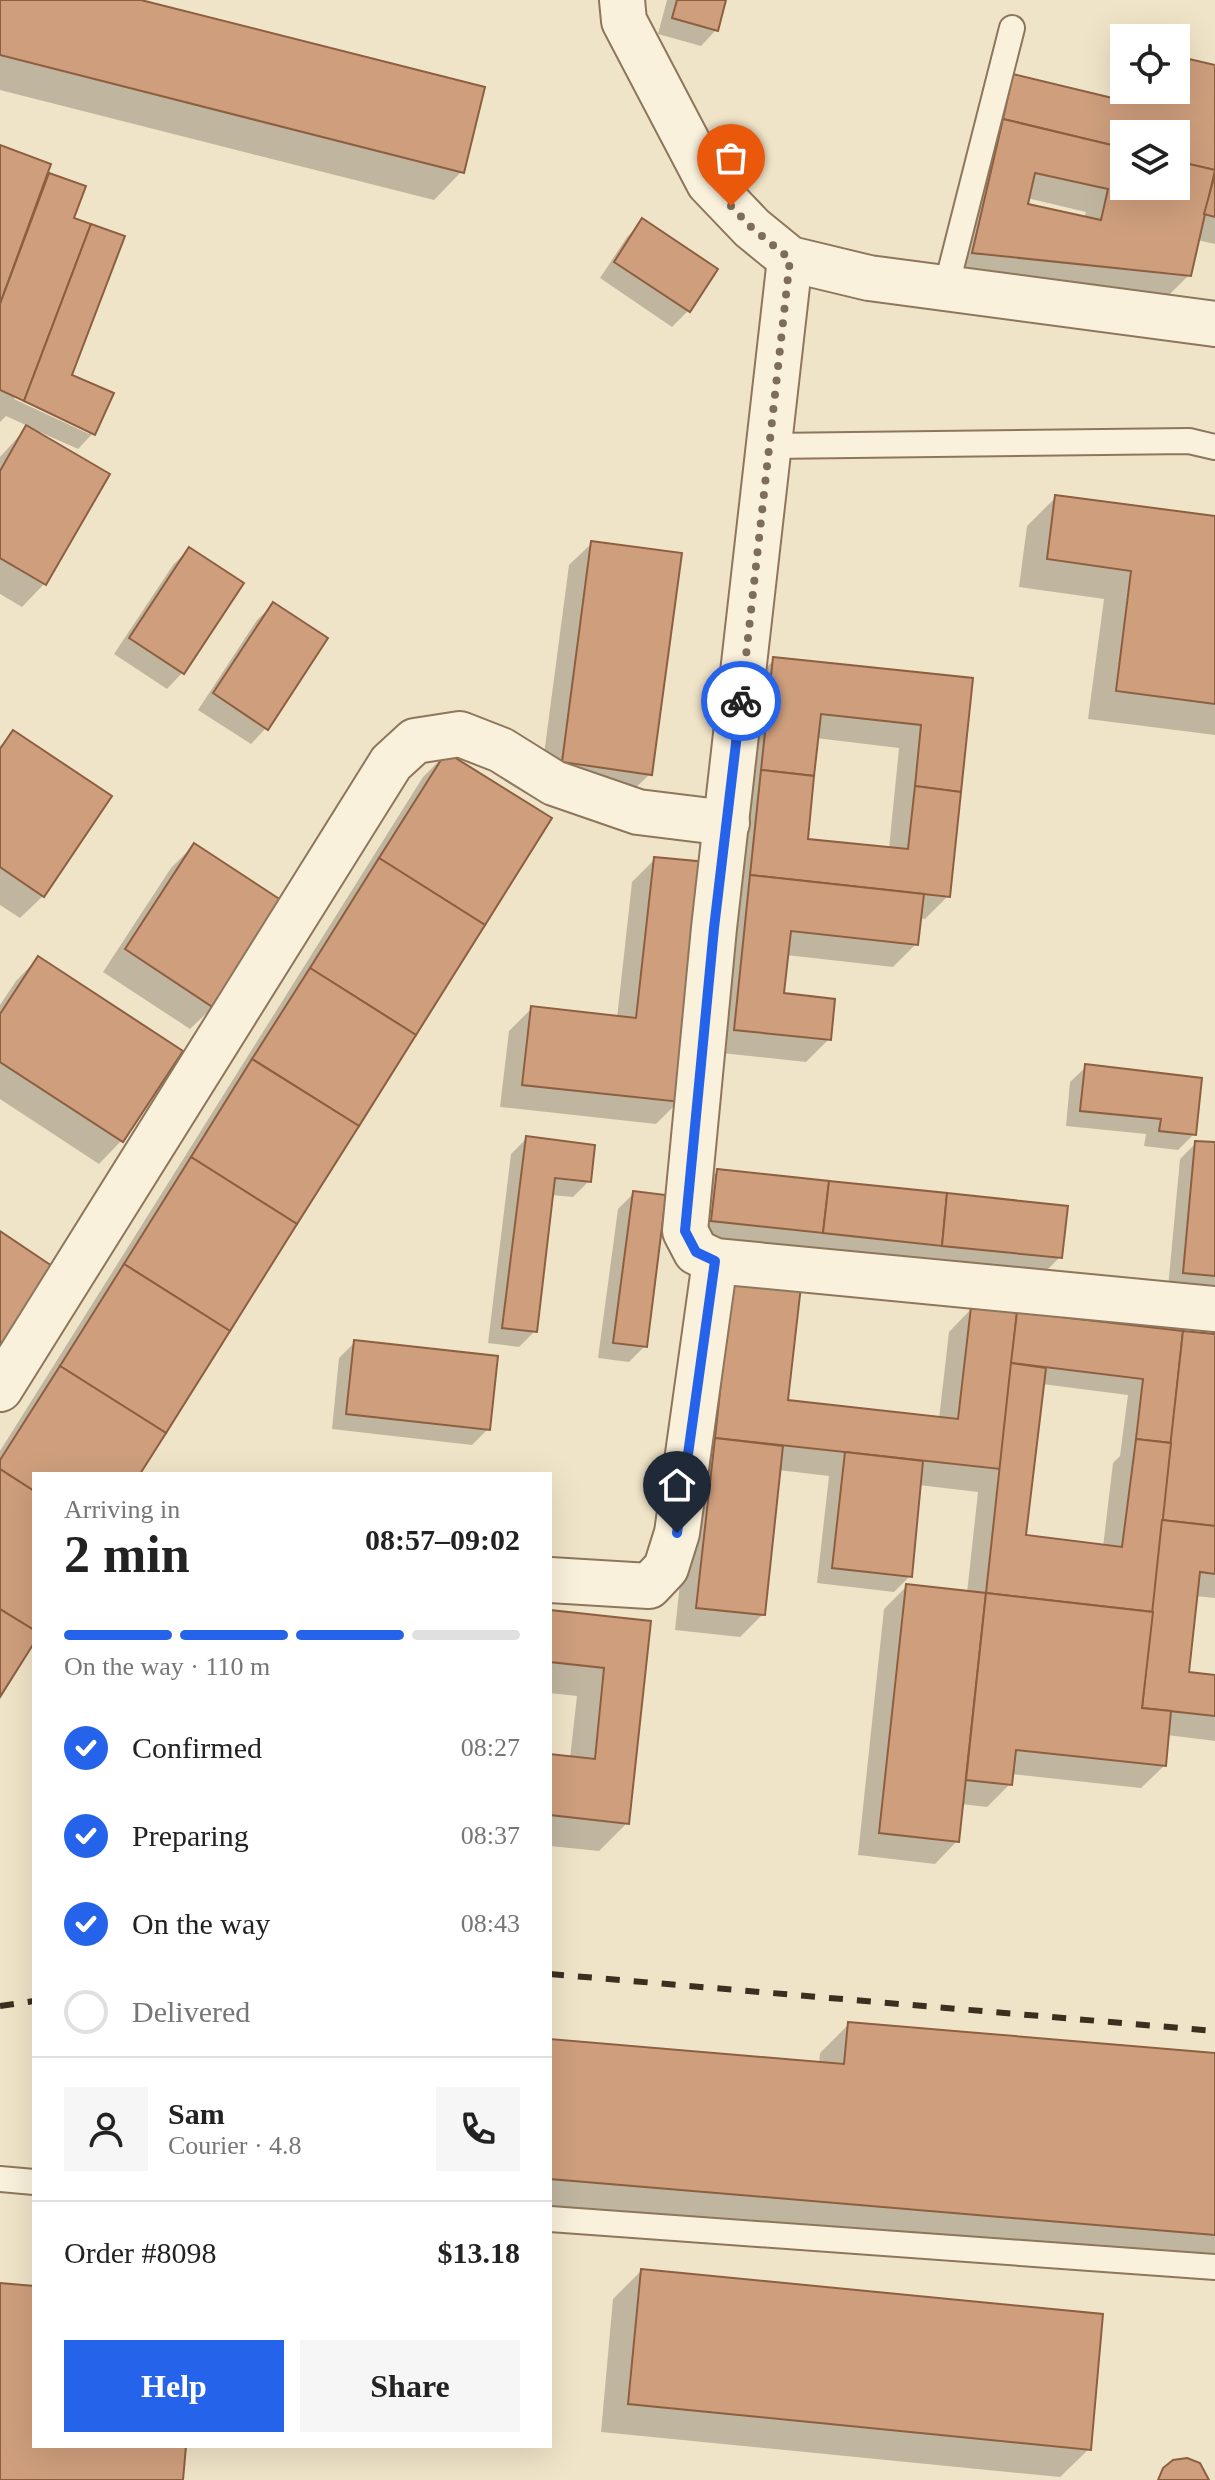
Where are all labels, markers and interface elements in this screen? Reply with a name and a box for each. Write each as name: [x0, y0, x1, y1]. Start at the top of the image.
map controls: [1110, 24, 1190, 200]
button: locate: [1110, 24, 1190, 104]
button: layers: [1110, 120, 1190, 200]
pin: [697, 124, 765, 206]
icon: bag: [709, 136, 753, 180]
courier: [701, 661, 781, 741]
icon: bike: [719, 679, 763, 723]
pin: [643, 1451, 711, 1533]
icon: home: [655, 1463, 699, 1507]
text: Arriving in: [64, 1495, 180, 1524]
text: 08:57–09:02: [365, 1523, 520, 1556]
text: 2 min: [64, 1526, 190, 1583]
text: On the way · 110 m: [64, 1652, 270, 1681]
icon: check: [64, 1726, 108, 1770]
text: Confirmed: [132, 1731, 262, 1764]
text: 08:27: [461, 1733, 520, 1762]
icon: check: [64, 1814, 108, 1858]
text: Preparing: [132, 1819, 249, 1852]
text: 08:37: [461, 1821, 520, 1850]
icon: check: [64, 1902, 108, 1946]
text: On the way: [132, 1907, 270, 1940]
text: 08:43: [461, 1909, 520, 1938]
text: Delivered: [132, 1995, 250, 2028]
button: person: [64, 2087, 148, 2171]
button: phone: [436, 2087, 520, 2171]
text: Sam: [168, 2097, 225, 2130]
text: Courier · 4.8: [168, 2131, 302, 2160]
text: Order #8098: [64, 2236, 216, 2269]
text: $13.18: [438, 2236, 520, 2269]
button: Help: [64, 2340, 284, 2432]
button: Share: [300, 2340, 520, 2432]

